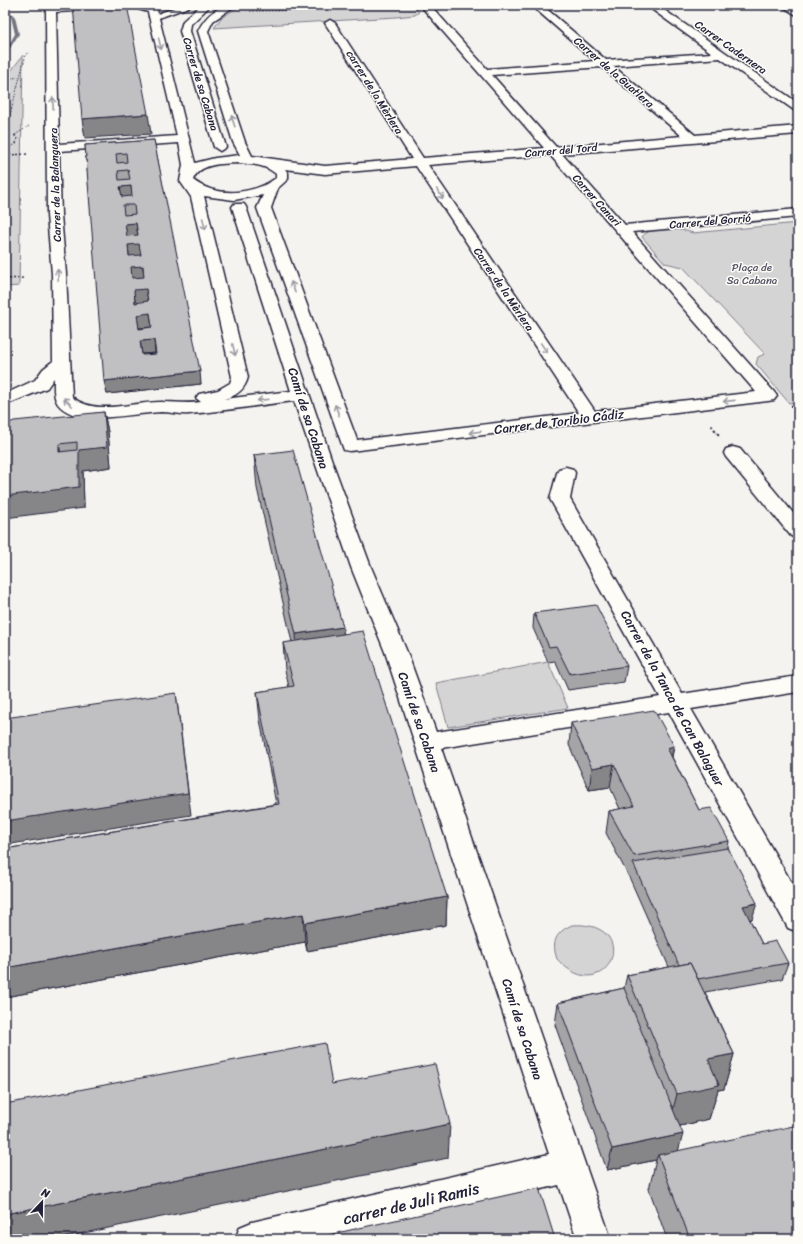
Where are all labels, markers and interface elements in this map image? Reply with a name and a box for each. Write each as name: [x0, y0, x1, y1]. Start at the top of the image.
street label: Carrer Cadernera: [691, 15, 771, 80]
street label: Carrer de la Guatlera: [569, 32, 659, 113]
street label: Carrer de sa Cabana: [177, 35, 224, 134]
one-way arrow: [157, 37, 164, 50]
street label: carrer de la Mèrlera: [341, 46, 408, 139]
one-way arrow: [49, 97, 57, 110]
one-way arrow: [228, 116, 236, 128]
street label: Carrer de la Balanguera: [44, 127, 67, 242]
street label: Carrer del Tord: [524, 138, 599, 163]
street label: Carrer Canari: [568, 170, 626, 232]
one-way arrow: [436, 188, 444, 199]
street label: Carrer del Gorrió: [669, 208, 752, 235]
one-way arrow: [200, 217, 208, 230]
street label: Carrer de la Mèrlera: [468, 243, 539, 336]
park label: Plaça de Sa Cabana: [727, 258, 778, 290]
one-way arrow: [55, 269, 62, 282]
one-way arrow: [289, 281, 296, 294]
one-way arrow: [540, 343, 548, 354]
one-way arrow: [230, 344, 238, 357]
street label: Camí de sa Cabana: [281, 364, 336, 472]
one-way arrow: [257, 396, 270, 404]
one-way arrow: [63, 397, 73, 407]
one-way arrow: [723, 397, 736, 405]
street label: Carrer de Toribio Cádiz: [493, 402, 626, 441]
one-way arrow: [333, 403, 340, 416]
one-way arrow: [469, 428, 482, 436]
street label: Carrer de la Tanca de Can Balaguer: [614, 606, 731, 791]
street label: Camí de sa Cabana: [391, 669, 448, 776]
street label: Camí de sa Cabana: [495, 975, 550, 1083]
street label: carrer de Juli Ramis: [340, 1174, 483, 1233]
north arrow: [22, 1182, 62, 1222]
text: N: [38, 1183, 53, 1204]

